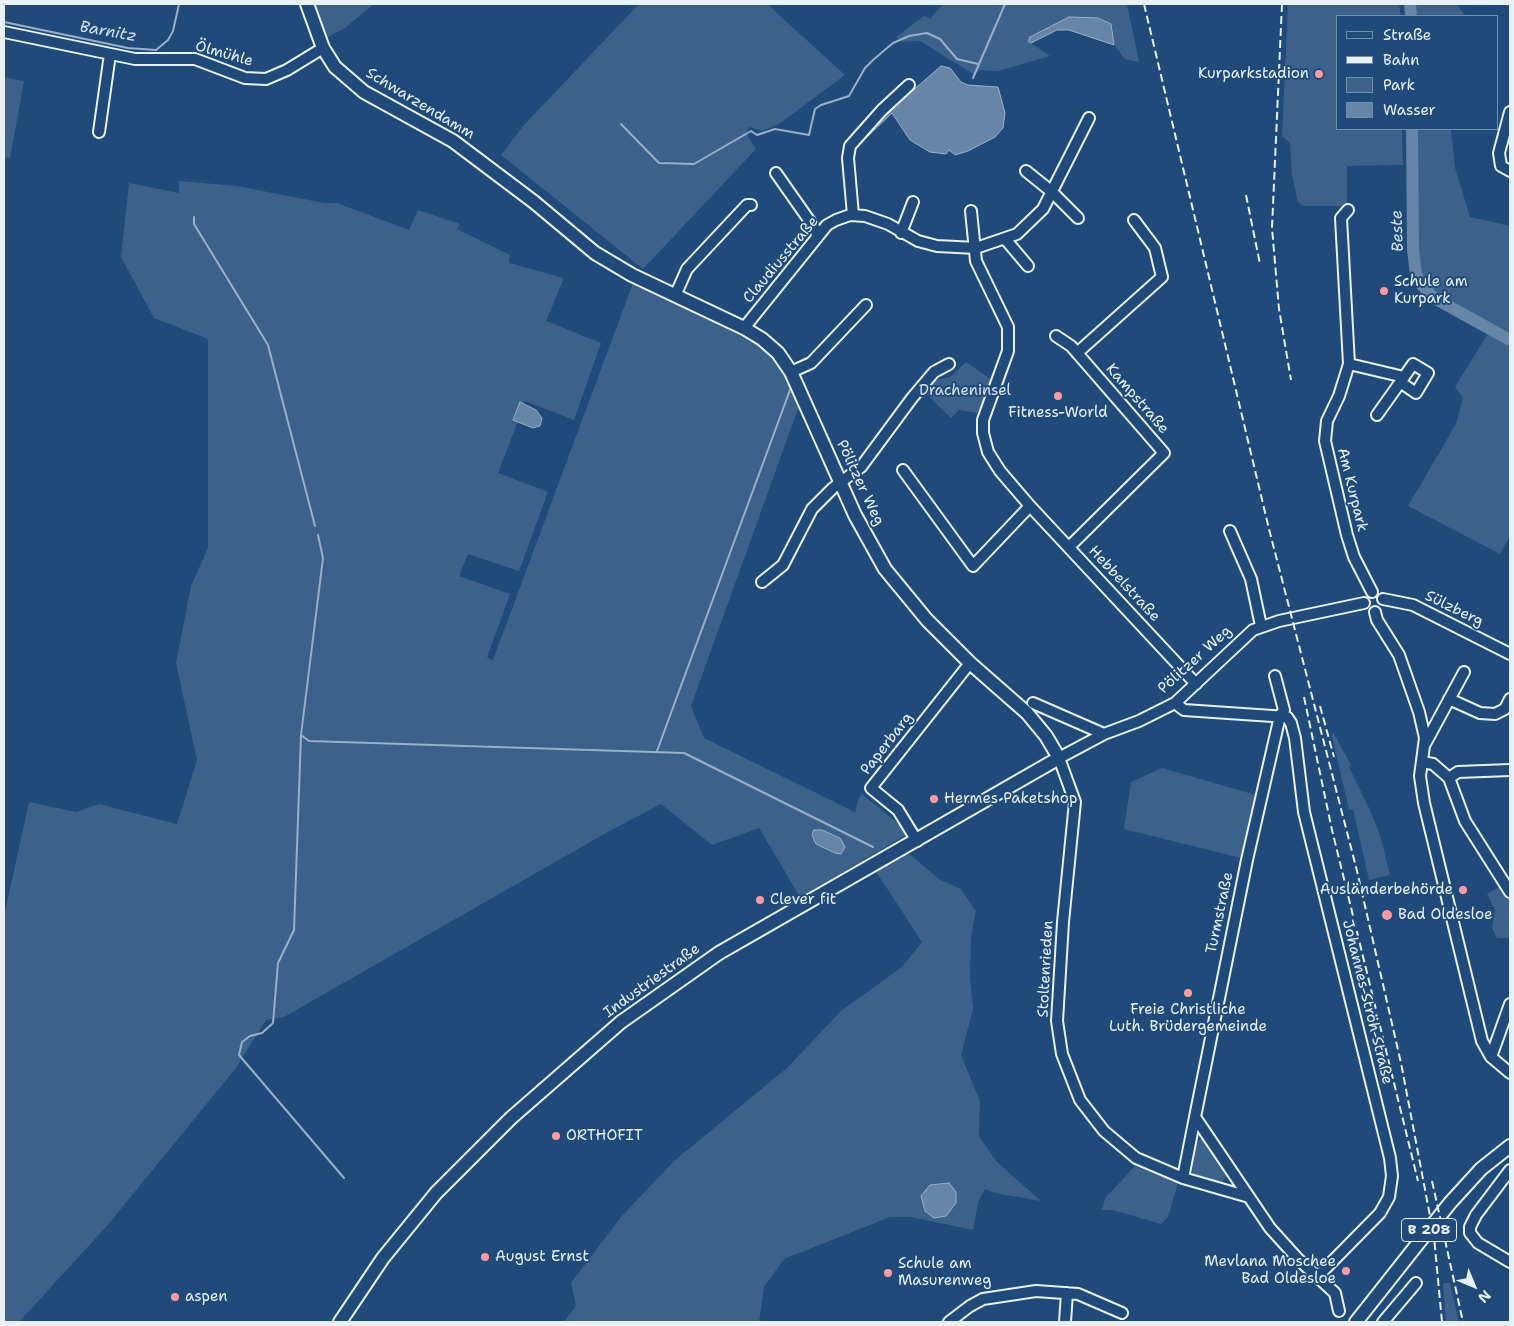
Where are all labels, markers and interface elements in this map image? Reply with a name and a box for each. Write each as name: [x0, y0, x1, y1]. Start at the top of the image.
legend: [1336, 15, 1499, 130]
water label: Barnitz: [78, 18, 138, 46]
text: Straße: [1383, 25, 1431, 45]
street label: Ölmühle: [193, 37, 255, 71]
text: Bahn: [1383, 50, 1419, 70]
street label: Schwarzendamm: [362, 64, 478, 144]
place label: Kurparkstadion: [1198, 65, 1309, 83]
marker: Kurparkstadion: [1313, 68, 1325, 80]
text: Park: [1383, 75, 1415, 95]
text: Wasser: [1383, 100, 1436, 120]
water label: Beste: [1388, 210, 1408, 252]
street label: Claudiusstraße: [739, 213, 823, 307]
place label: Schule am Kurpark: [1394, 273, 1468, 308]
marker: Schule am Kurpark: [1378, 285, 1390, 297]
street label: Kampstraße: [1102, 360, 1172, 438]
park label: Dracheninsel: [919, 382, 1011, 400]
marker: Fitness-World: [1052, 390, 1064, 402]
place label: Fitness-World: [1008, 404, 1108, 422]
street label: Pölitzer Weg: [832, 437, 888, 529]
street label: Am Kurpark: [1333, 446, 1371, 534]
street label: Hebbelstraße: [1084, 542, 1164, 626]
street label: Sülzberg: [1422, 587, 1486, 631]
street label: Pölitzer Weg: [1155, 622, 1235, 698]
street label: Paperbarg: [857, 709, 917, 779]
place label: Hermes Paketshop: [944, 790, 1077, 808]
marker: Hermes Paketshop: [928, 793, 940, 805]
street label: Turmstraße: [1203, 871, 1237, 955]
place label: Ausländerbehörde: [1320, 881, 1453, 899]
marker: Ausländerbehörde: [1457, 884, 1469, 896]
place label: Clever fit: [770, 891, 836, 909]
marker: Clever fit: [754, 894, 766, 906]
place label: Bad Oldesloe: [1398, 906, 1493, 924]
marker: Bad Oldesloe: [1380, 908, 1394, 922]
street label: Johannes-Ströh-Straße: [1338, 918, 1396, 1086]
street label: Stoltenrieden: [1034, 920, 1058, 1018]
street label: Industriestraße: [600, 940, 704, 1022]
marker: Freie Christliche Luth. Brüdergemeinde: [1182, 987, 1194, 999]
place label: Freie Christliche Luth. Brüdergemeinde: [1109, 1001, 1267, 1036]
place label: ORTHOFIT: [566, 1127, 643, 1145]
marker: ORTHOFIT: [550, 1130, 562, 1142]
road number: B 208: [1402, 1218, 1456, 1242]
place label: August Ernst: [495, 1248, 589, 1266]
marker: August Ernst: [479, 1251, 491, 1263]
place label: Mevlana Moschee Bad Oldesloe: [1204, 1253, 1336, 1288]
place label: Schule am Masurenweg: [898, 1255, 991, 1290]
north arrow: [1449, 1261, 1499, 1311]
marker: Mevlana Moschee Bad Oldesloe: [1340, 1265, 1352, 1277]
marker: Schule am Masurenweg: [882, 1267, 894, 1279]
text: N: [1474, 1286, 1495, 1307]
place label: aspen: [185, 1288, 227, 1306]
marker: aspen: [169, 1291, 181, 1303]

